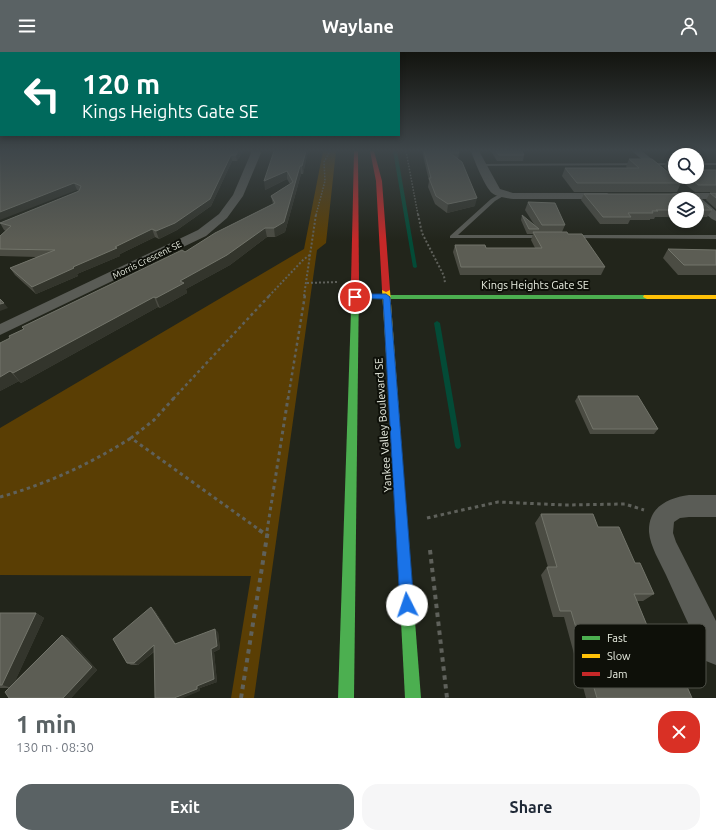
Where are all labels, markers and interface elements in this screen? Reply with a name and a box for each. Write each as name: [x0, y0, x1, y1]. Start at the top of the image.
icon: menu: [16, 15, 38, 37]
icon: person: [678, 15, 700, 37]
text: Waylane: [322, 16, 394, 36]
icon: left: [16, 68, 68, 120]
text: 120 m: [82, 68, 160, 99]
text: Kings Heights Gate SE: [82, 101, 259, 121]
map controls: [668, 148, 704, 228]
button: search: [668, 148, 704, 184]
button: layers: [668, 192, 704, 228]
street label: Morris Crescent SE: [111, 239, 183, 281]
street label: Kings Heights Gate SE: [481, 279, 589, 291]
pin: [338, 280, 372, 314]
icon: arrive: [344, 286, 366, 308]
street label: Yankee Valley Boulevard SE: [372, 357, 394, 493]
position arrow: [386, 584, 428, 626]
legend: [574, 624, 706, 688]
text: Fast: [607, 632, 628, 644]
text: Slow: [607, 650, 631, 662]
text: Jam: [607, 668, 628, 680]
text: 1 min: [16, 711, 77, 738]
button: close: [658, 711, 700, 753]
text: 130 m · 08:30: [16, 740, 94, 754]
button: Exit: [16, 784, 354, 830]
button: Share: [362, 784, 700, 830]

